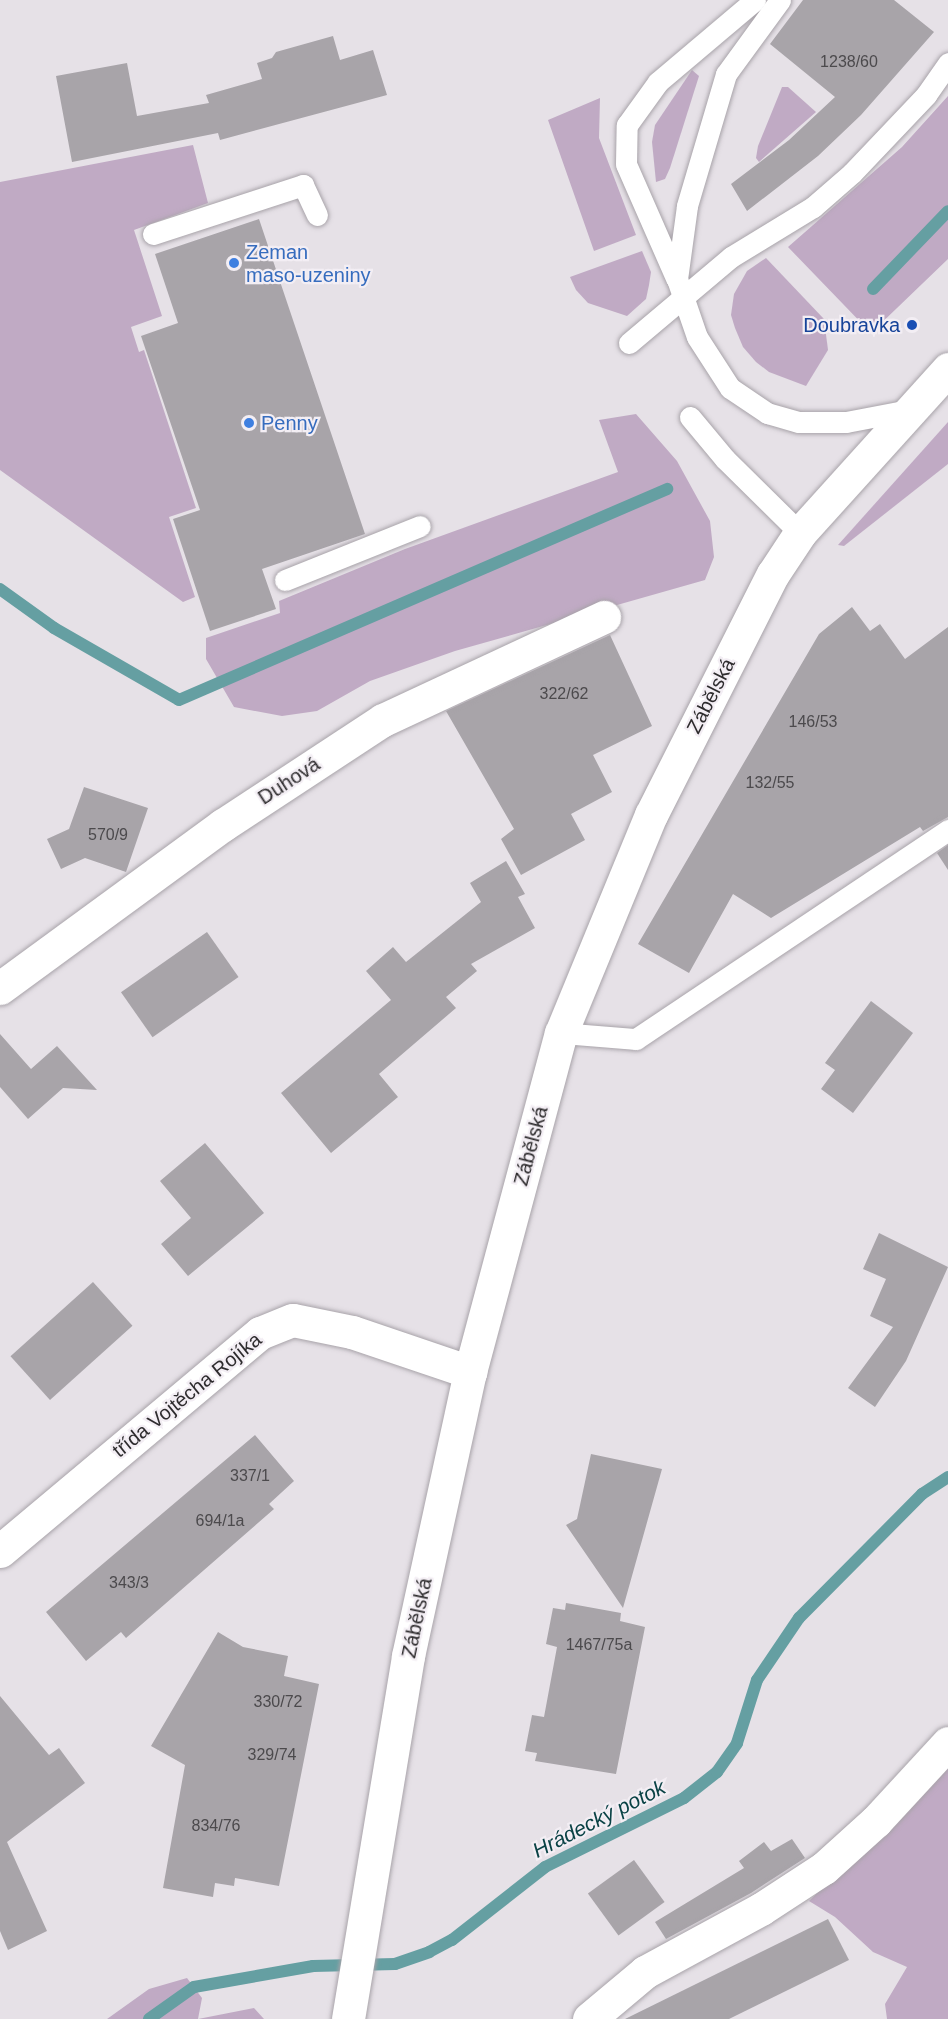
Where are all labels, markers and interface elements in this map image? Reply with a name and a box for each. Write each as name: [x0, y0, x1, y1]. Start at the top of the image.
house number: 1238/60: [820, 52, 878, 72]
place label: Zeman maso-uzeniny: [246, 240, 371, 287]
marker: Zeman maso-uzeniny: [227, 256, 241, 270]
place label: Doubravka: [803, 313, 900, 337]
marker: Doubravka: [905, 318, 919, 332]
place label: Penny: [261, 411, 318, 435]
marker: Penny: [242, 416, 256, 430]
street label: Zábělská: [682, 654, 740, 738]
house number: 322/62: [540, 684, 588, 704]
house number: 146/53: [789, 712, 837, 732]
street label: Duhová: [254, 752, 324, 810]
house number: 132/55: [746, 773, 794, 793]
house number: 570/9: [88, 825, 128, 845]
street label: Zábělská: [509, 1104, 553, 1188]
street label: třída Vojtěcha Rojíka: [108, 1328, 266, 1462]
house number: 337/1: [230, 1466, 270, 1486]
house number: 694/1a: [196, 1511, 244, 1531]
house number: 343/3: [109, 1573, 149, 1593]
street label: Zábělská: [397, 1576, 437, 1660]
house number: 1467/75a: [566, 1635, 632, 1655]
house number: 330/72: [254, 1692, 302, 1712]
house number: 329/74: [248, 1745, 296, 1765]
water label: Hrádecký potok: [528, 1775, 670, 1863]
house number: 834/76: [192, 1816, 240, 1836]

